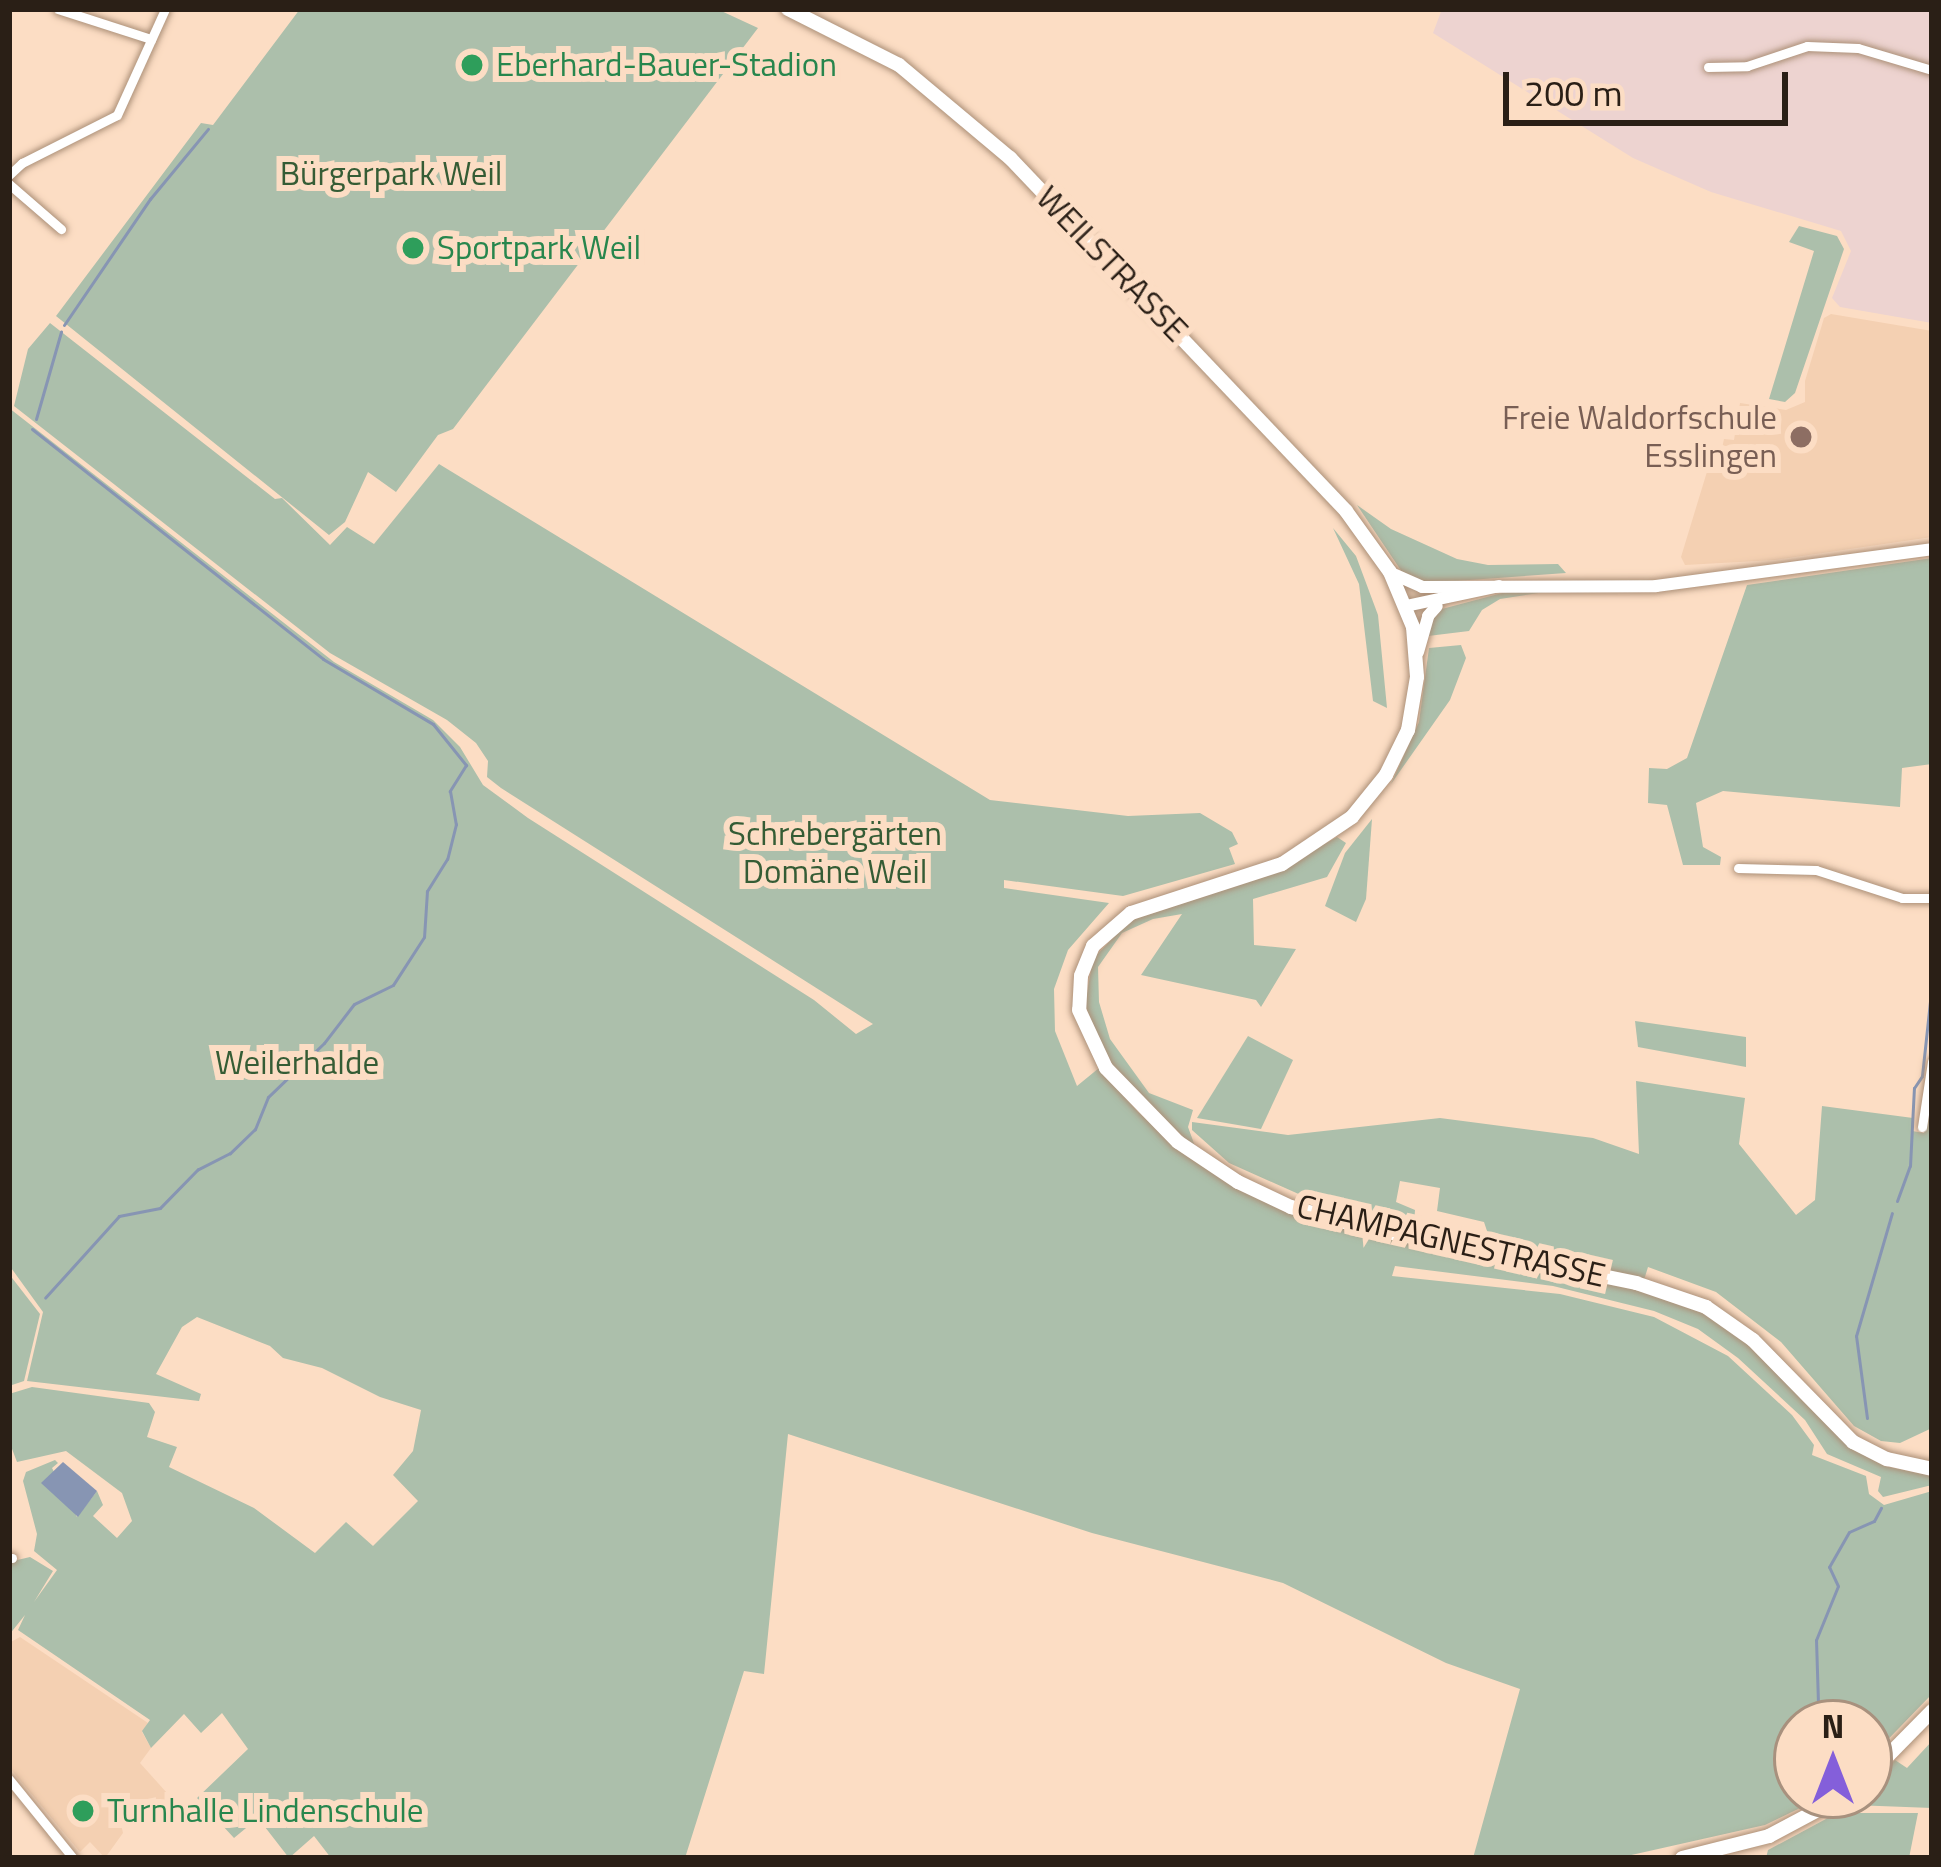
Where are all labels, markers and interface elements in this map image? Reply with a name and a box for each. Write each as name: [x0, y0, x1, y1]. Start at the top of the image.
place label: Eberhard-Bauer-Stadion: [496, 45, 837, 85]
scale bar: [1509, 48, 1794, 122]
marker: Eberhard-Bauer-Stadion: [459, 52, 485, 78]
text: 200 m: [1524, 65, 1623, 120]
park label: Bürgerpark Weil: [280, 154, 502, 194]
street label: WEILSTRASSE: [1028, 178, 1196, 350]
place label: Sportpark Weil: [437, 228, 641, 268]
marker: Sportpark Weil: [400, 235, 426, 261]
place label: Freie Waldorfschule Esslingen: [1502, 398, 1777, 476]
marker: Freie Waldorfschule Esslingen: [1788, 424, 1814, 450]
park label: Schrebergärten Domäne Weil: [728, 814, 942, 892]
park label: Weilerhalde: [215, 1043, 379, 1083]
street label: CHAMPAGNESTRASSE: [1293, 1186, 1609, 1296]
north arrow: [1773, 1699, 1893, 1819]
text: N: [1822, 1701, 1844, 1751]
place label: Turnhalle Lindenschule: [107, 1791, 423, 1831]
marker: Turnhalle Lindenschule: [70, 1798, 96, 1824]

